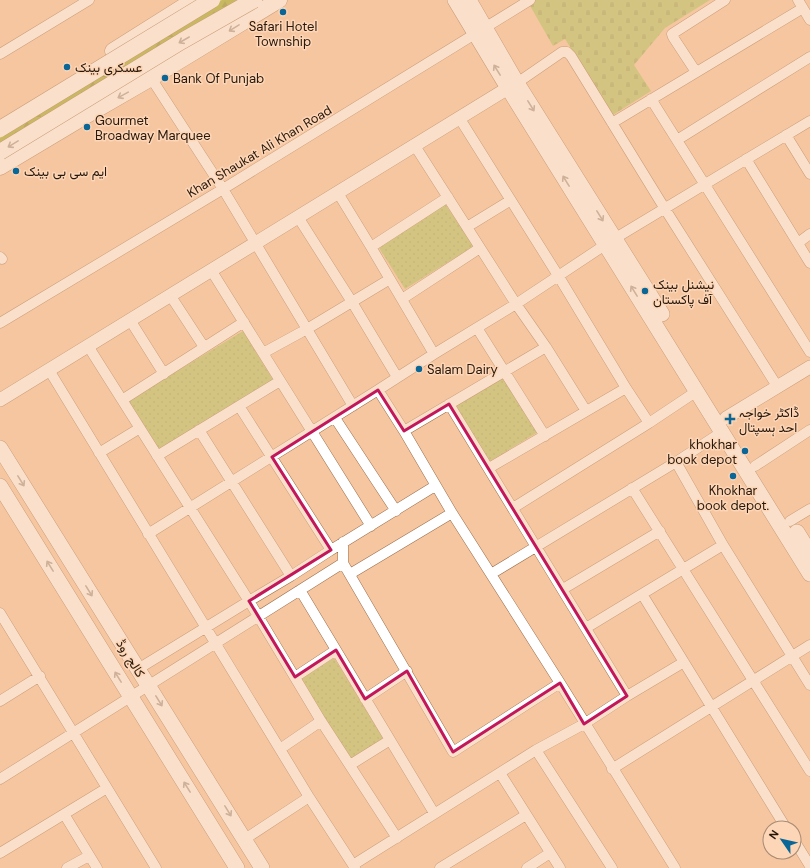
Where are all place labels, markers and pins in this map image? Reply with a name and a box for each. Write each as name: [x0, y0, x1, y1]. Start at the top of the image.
marker: Safari Hotel Township: [278, 7, 288, 17]
place label: Safari Hotel Township: [249, 18, 317, 50]
place label: عسکری بینک: [75, 59, 142, 76]
marker: عسکری بینک: [62, 62, 72, 72]
place label: Bank Of Punjab: [173, 70, 264, 87]
marker: Bank Of Punjab: [160, 73, 170, 83]
place label: Gourmet Broadway Marquee: [95, 112, 211, 144]
marker: Gourmet Broadway Marquee: [82, 122, 92, 132]
place label: ایم سی بی بینک: [24, 163, 107, 180]
marker: ایم سی بی بینک: [11, 166, 21, 176]
place label: نیشنل بینک آف پاکستان: [653, 276, 714, 309]
marker: نیشنل بینک آف پاکستان: [640, 286, 650, 296]
place label: Salam Dairy: [427, 361, 498, 378]
marker: Salam Dairy: [414, 364, 424, 374]
place label: ڈاکٹر خواجہ احد ہسپتال: [739, 404, 799, 437]
marker: ڈاکٹر خواجہ احد ہسپتال: [724, 413, 736, 425]
place label: khokhar book depot: [667, 436, 737, 468]
marker: khokhar book depot: [740, 446, 750, 456]
marker: Khokhar book depot.: [728, 471, 738, 481]
place label: Khokhar book depot.: [697, 482, 770, 514]

